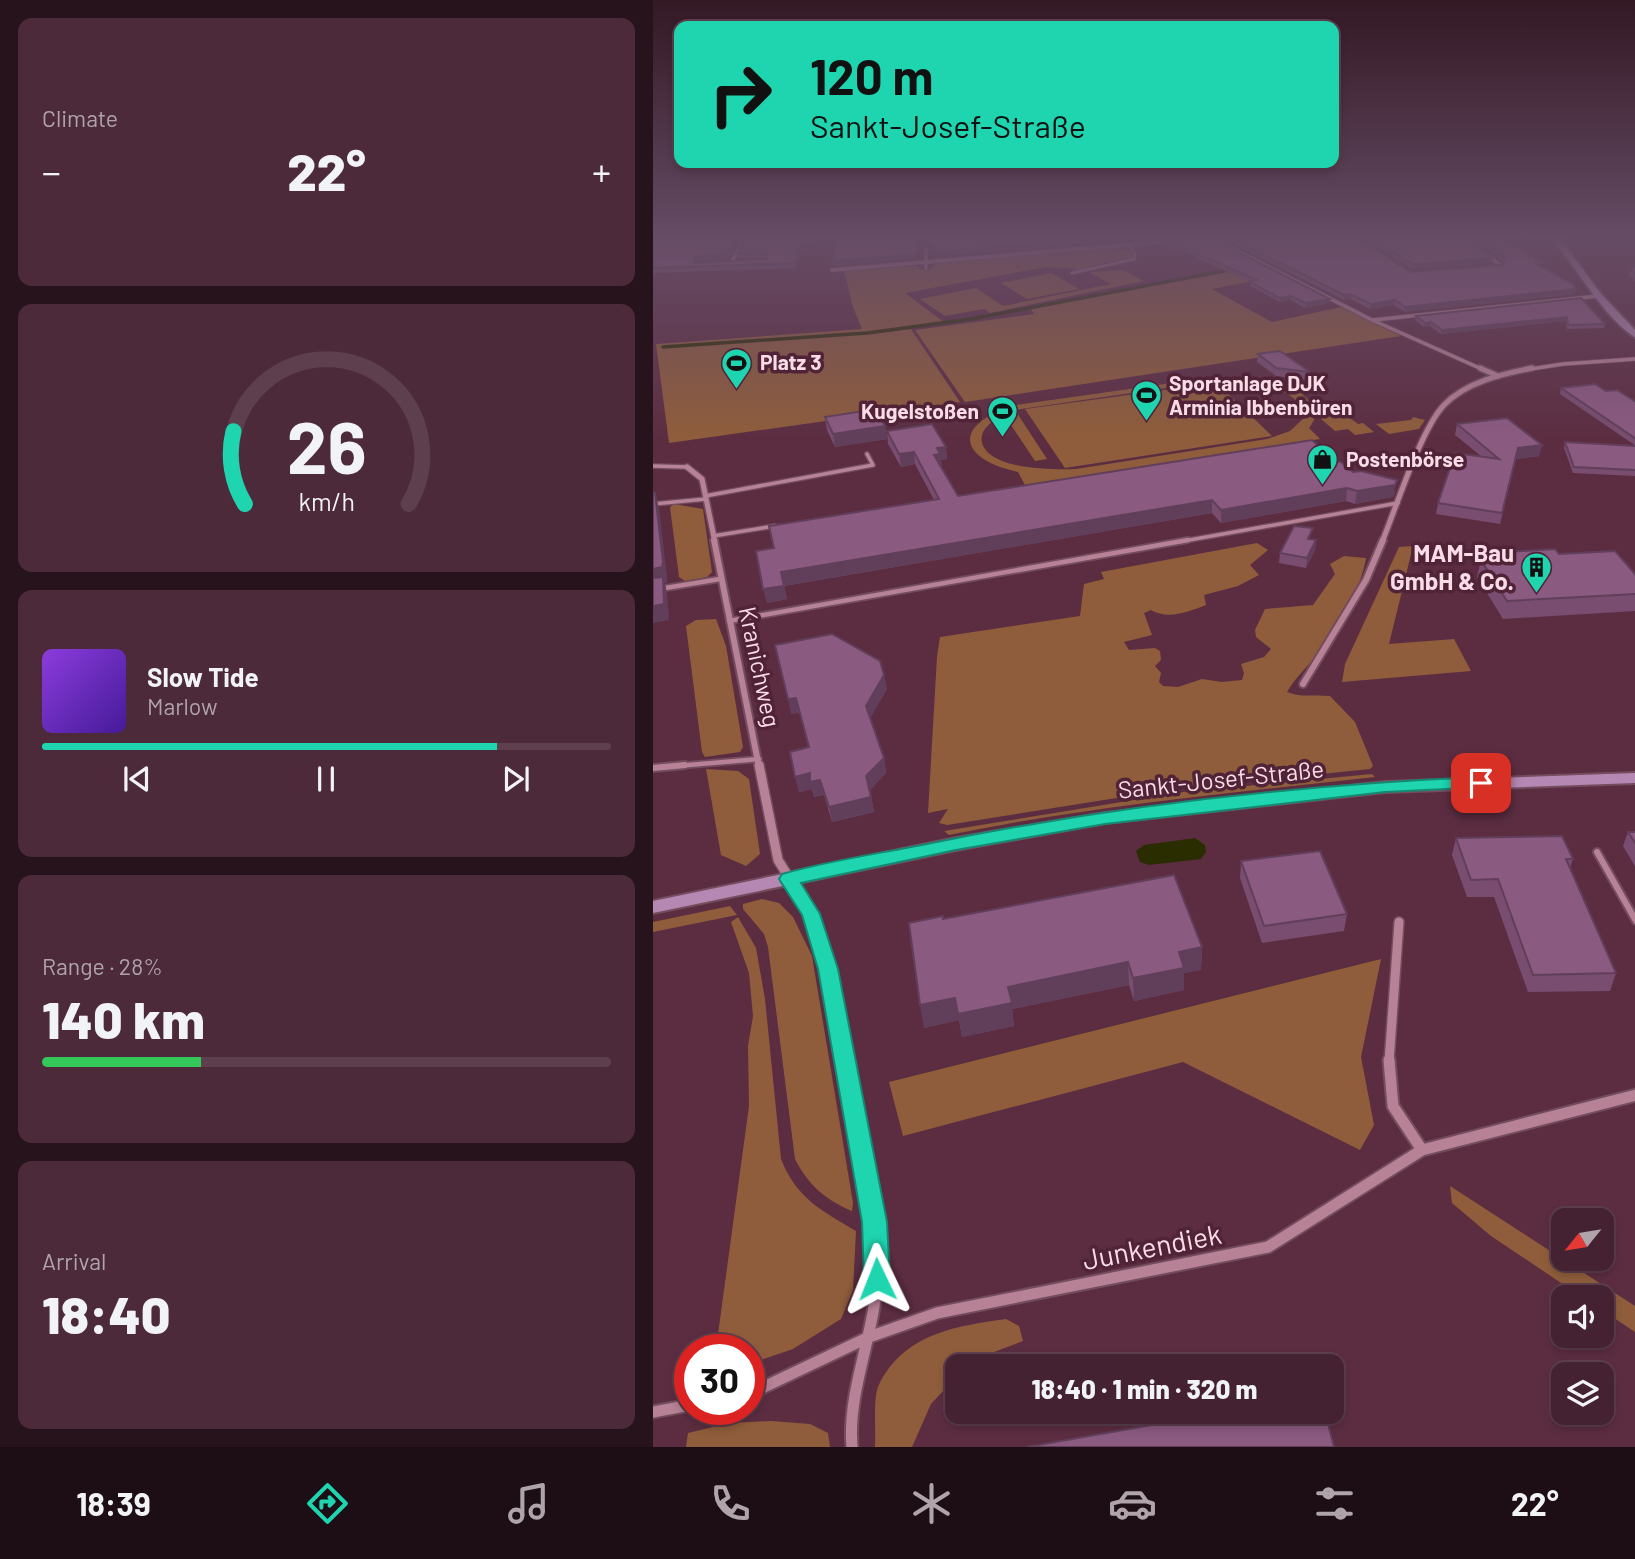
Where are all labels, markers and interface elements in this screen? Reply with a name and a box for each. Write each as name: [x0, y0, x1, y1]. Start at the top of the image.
text: 120 m: [810, 46, 933, 105]
icon: right: [695, 49, 786, 140]
text: Climate: [42, 104, 118, 132]
text: Sankt-Josef-Straße: [810, 106, 1086, 144]
text: 22°: [287, 139, 366, 201]
text: −: [42, 148, 61, 194]
text: +: [592, 148, 611, 194]
sports icon: Platz 3: [720, 346, 754, 390]
place label: Platz 3: [760, 349, 822, 374]
place label: Sportanlage DJK Arminia Ibbenbüren: [1169, 370, 1352, 419]
sports icon: Sportanlage DJK Arminia Ibbenbüren: [1129, 379, 1163, 423]
sports icon: Kugelstoßen: [985, 395, 1019, 439]
place label: Kugelstoßen: [861, 398, 979, 423]
text: 26: [287, 401, 366, 489]
shop icon: Postenbörse: [1306, 443, 1340, 487]
place label: Postenbörse: [1346, 446, 1464, 471]
text: km/h: [298, 485, 355, 515]
place label: MAM-Bau GmbH & Co.: [1390, 538, 1514, 595]
building icon: MAM-Bau GmbH & Co.: [1520, 551, 1554, 595]
street label: Kranichweg: [734, 604, 787, 730]
text: Slow Tide: [147, 661, 259, 692]
text: Marlow: [147, 692, 218, 720]
street label: Sankt-Josef-Straße: [1116, 753, 1325, 804]
pin: [1451, 753, 1511, 813]
icon: previous: [118, 760, 156, 798]
icon: pause: [307, 760, 345, 798]
icon: next: [497, 760, 535, 798]
icon: arrive: [1462, 764, 1500, 802]
text: Range · 28%: [42, 952, 163, 980]
text: 140 km: [42, 987, 205, 1049]
north arrow: [1551, 1208, 1614, 1270]
map controls: [1551, 1208, 1614, 1425]
street label: Junkendiek: [1079, 1216, 1224, 1276]
position arrow: [840, 1242, 914, 1316]
text: Arrival: [42, 1247, 106, 1275]
text: 18:40: [42, 1282, 171, 1344]
button: sound: [1551, 1285, 1614, 1348]
speed limit sign: 30: [674, 1334, 765, 1425]
button: layers: [1551, 1362, 1614, 1425]
text: 18:40 · 1 min · 320 m: [1032, 1373, 1257, 1404]
icon: directions: [303, 1479, 352, 1528]
icon: music: [504, 1479, 553, 1528]
icon: phone: [706, 1479, 755, 1528]
icon: climate: [907, 1479, 956, 1528]
icon: car: [1108, 1479, 1157, 1528]
icon: filters: [1310, 1479, 1359, 1528]
text: 18:39: [76, 1484, 151, 1522]
text: 22°: [1511, 1484, 1559, 1522]

